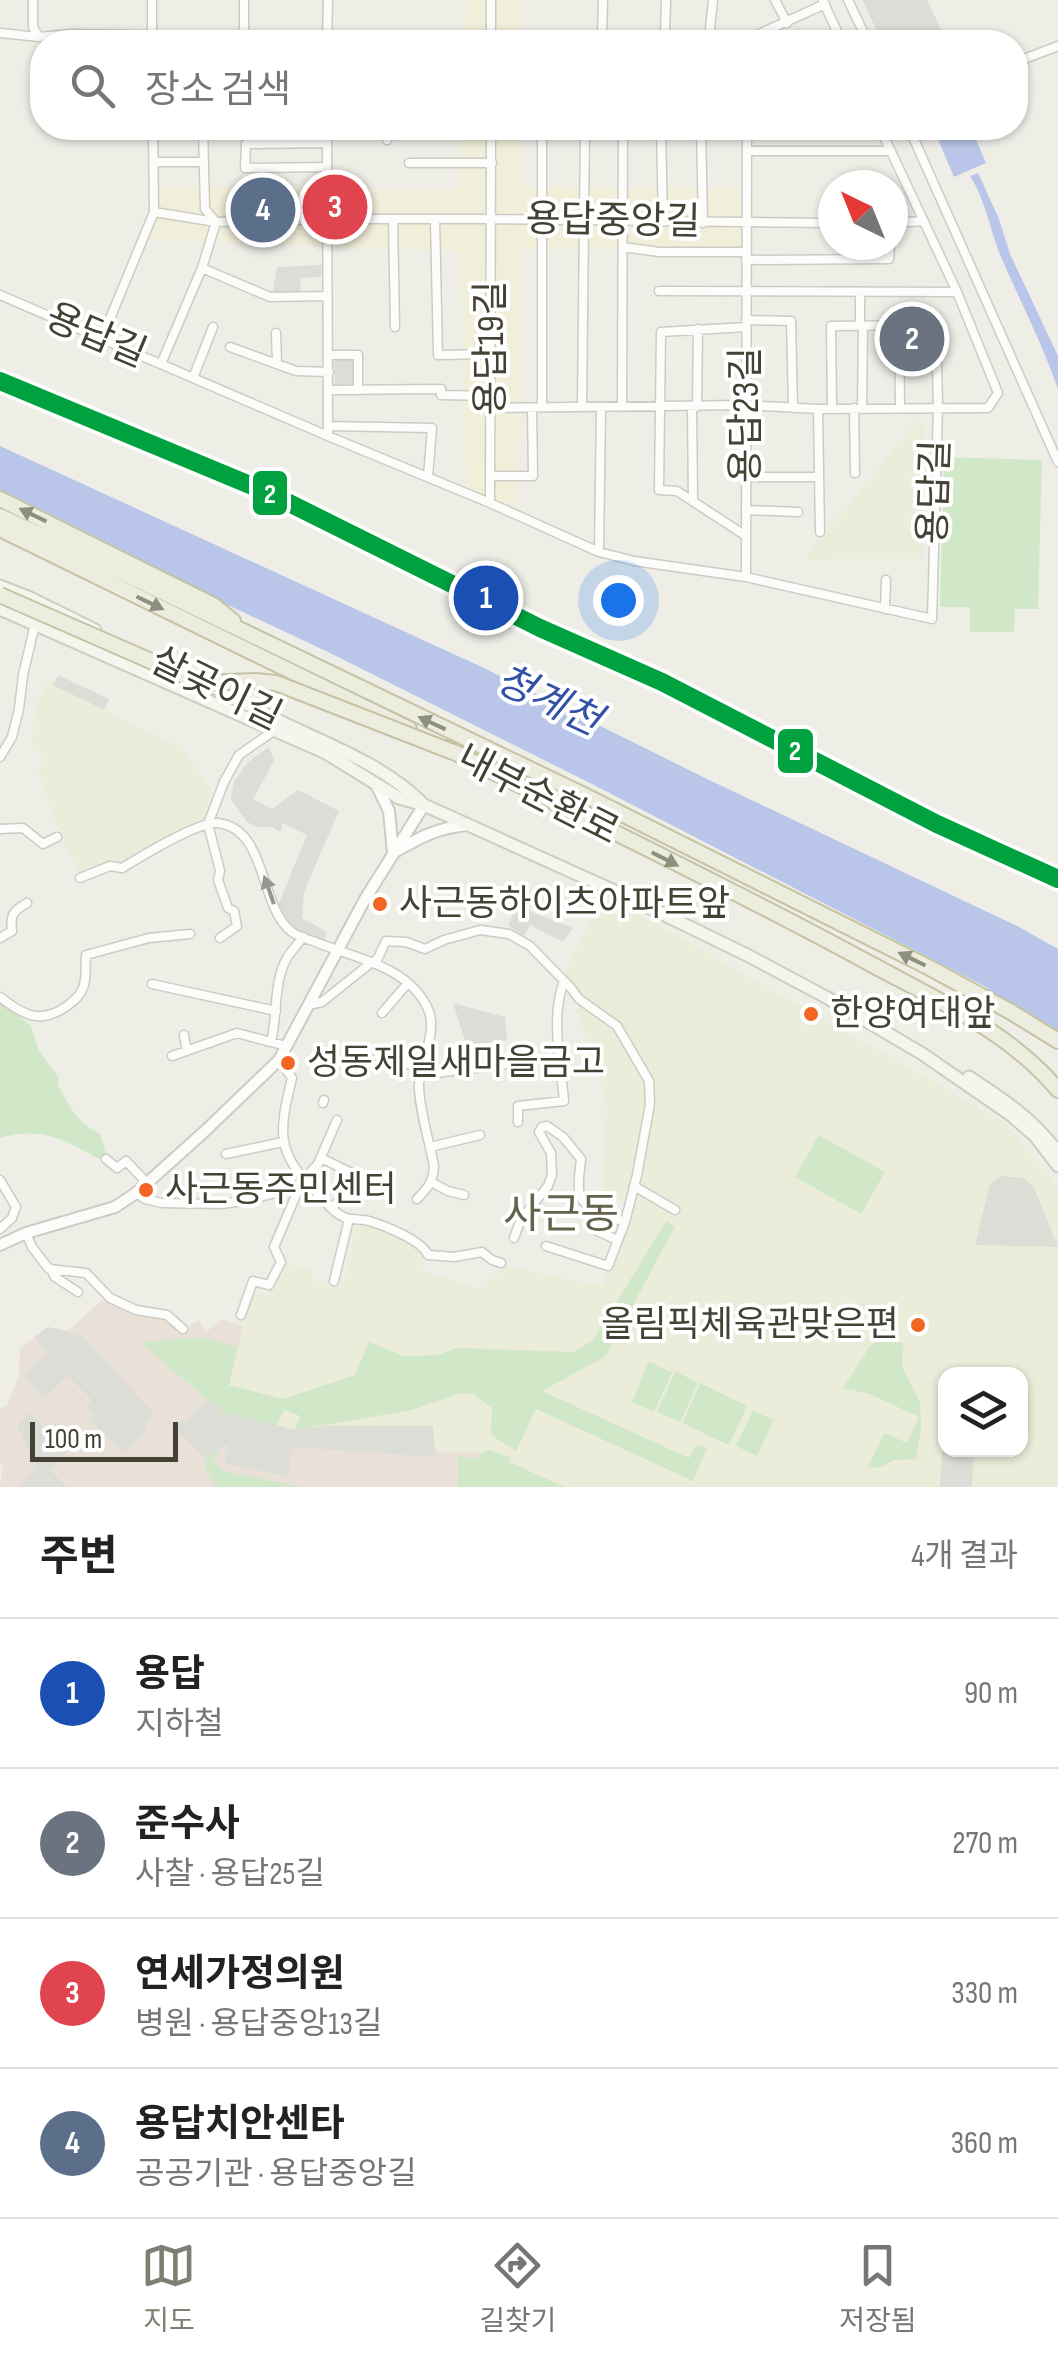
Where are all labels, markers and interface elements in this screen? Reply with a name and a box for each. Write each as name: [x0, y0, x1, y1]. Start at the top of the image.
search box: [30, 30, 1028, 140]
icon: search: [65, 58, 120, 113]
text: 장소 검색: [145, 68, 291, 113]
pin: 3: [302, 170, 368, 244]
north arrow: [818, 170, 908, 260]
pin: 4: [230, 172, 296, 248]
street label: 용답중앙길: [525, 197, 701, 245]
street label: 용답19길: [469, 280, 514, 416]
street label: 용답길: [39, 295, 153, 377]
pin: 2: [880, 302, 944, 376]
street label: 용답23길: [724, 347, 769, 483]
street label: 용답길: [911, 439, 959, 545]
line badge: 2: [251, 469, 289, 517]
text: 2: [264, 478, 276, 511]
one-way arrow: [18, 506, 47, 523]
pin: 1: [454, 560, 518, 636]
your location: [593, 575, 644, 626]
one-way arrow: [136, 594, 165, 611]
street label: 살곶이길: [143, 638, 289, 740]
water label: 청계천: [488, 656, 612, 748]
one-way arrow: [417, 714, 446, 731]
line badge: 2: [776, 727, 815, 775]
street label: 내부순환로: [450, 735, 626, 855]
text: 2: [789, 735, 801, 768]
one-way arrow: [650, 850, 679, 867]
one-way arrow: [260, 875, 275, 905]
place label: 사근동하이츠아파트앞: [399, 883, 730, 926]
marker: 사근동하이츠아파트앞: [370, 894, 390, 914]
one-way arrow: [897, 951, 926, 968]
place label: 한양여대앞: [830, 993, 996, 1036]
marker: 한양여대앞: [801, 1004, 821, 1024]
place label: 성동제일새마을금고: [307, 1042, 605, 1085]
marker: 성동제일새마을금고: [278, 1053, 298, 1073]
place label: 사근동주민센터: [165, 1169, 397, 1212]
marker: 사근동주민센터: [136, 1180, 156, 1200]
district label: 사근동: [503, 1190, 619, 1241]
place label: 올림픽체육관맞은편: [601, 1304, 899, 1347]
marker: 올림픽체육관맞은편: [908, 1315, 928, 1335]
map controls: [938, 1367, 1028, 1457]
button: layers: [938, 1367, 1028, 1457]
scale bar: [30, 1417, 178, 1462]
text: 100 m: [45, 1423, 102, 1456]
text: 주변: [40, 1532, 117, 1583]
text: 4개 결과: [911, 1537, 1018, 1576]
text: 용답: [135, 1652, 205, 1697]
text: 1: [66, 1674, 79, 1713]
text: 90 m: [964, 1674, 1018, 1713]
text: 지하철: [135, 1705, 223, 1744]
text: 준수사: [135, 1802, 240, 1847]
text: 2: [65, 1824, 80, 1863]
text: 270 m: [952, 1824, 1018, 1863]
text: 사찰 · 용답25길: [135, 1855, 325, 1894]
text: 연세가정의원: [135, 1952, 345, 1997]
text: 3: [65, 1974, 80, 2013]
text: 330 m: [951, 1974, 1018, 2013]
text: 병원 · 용답중앙13길: [135, 2005, 382, 2044]
text: 용답치안센타: [135, 2102, 345, 2147]
text: 4: [65, 2124, 80, 2163]
text: 360 m: [951, 2124, 1018, 2163]
text: 공공기관 · 용답중앙길: [135, 2155, 417, 2194]
tab: 지도: [141, 2238, 196, 2338]
tab: 길찾기: [479, 2238, 557, 2338]
tab: 저장됨: [839, 2238, 917, 2338]

